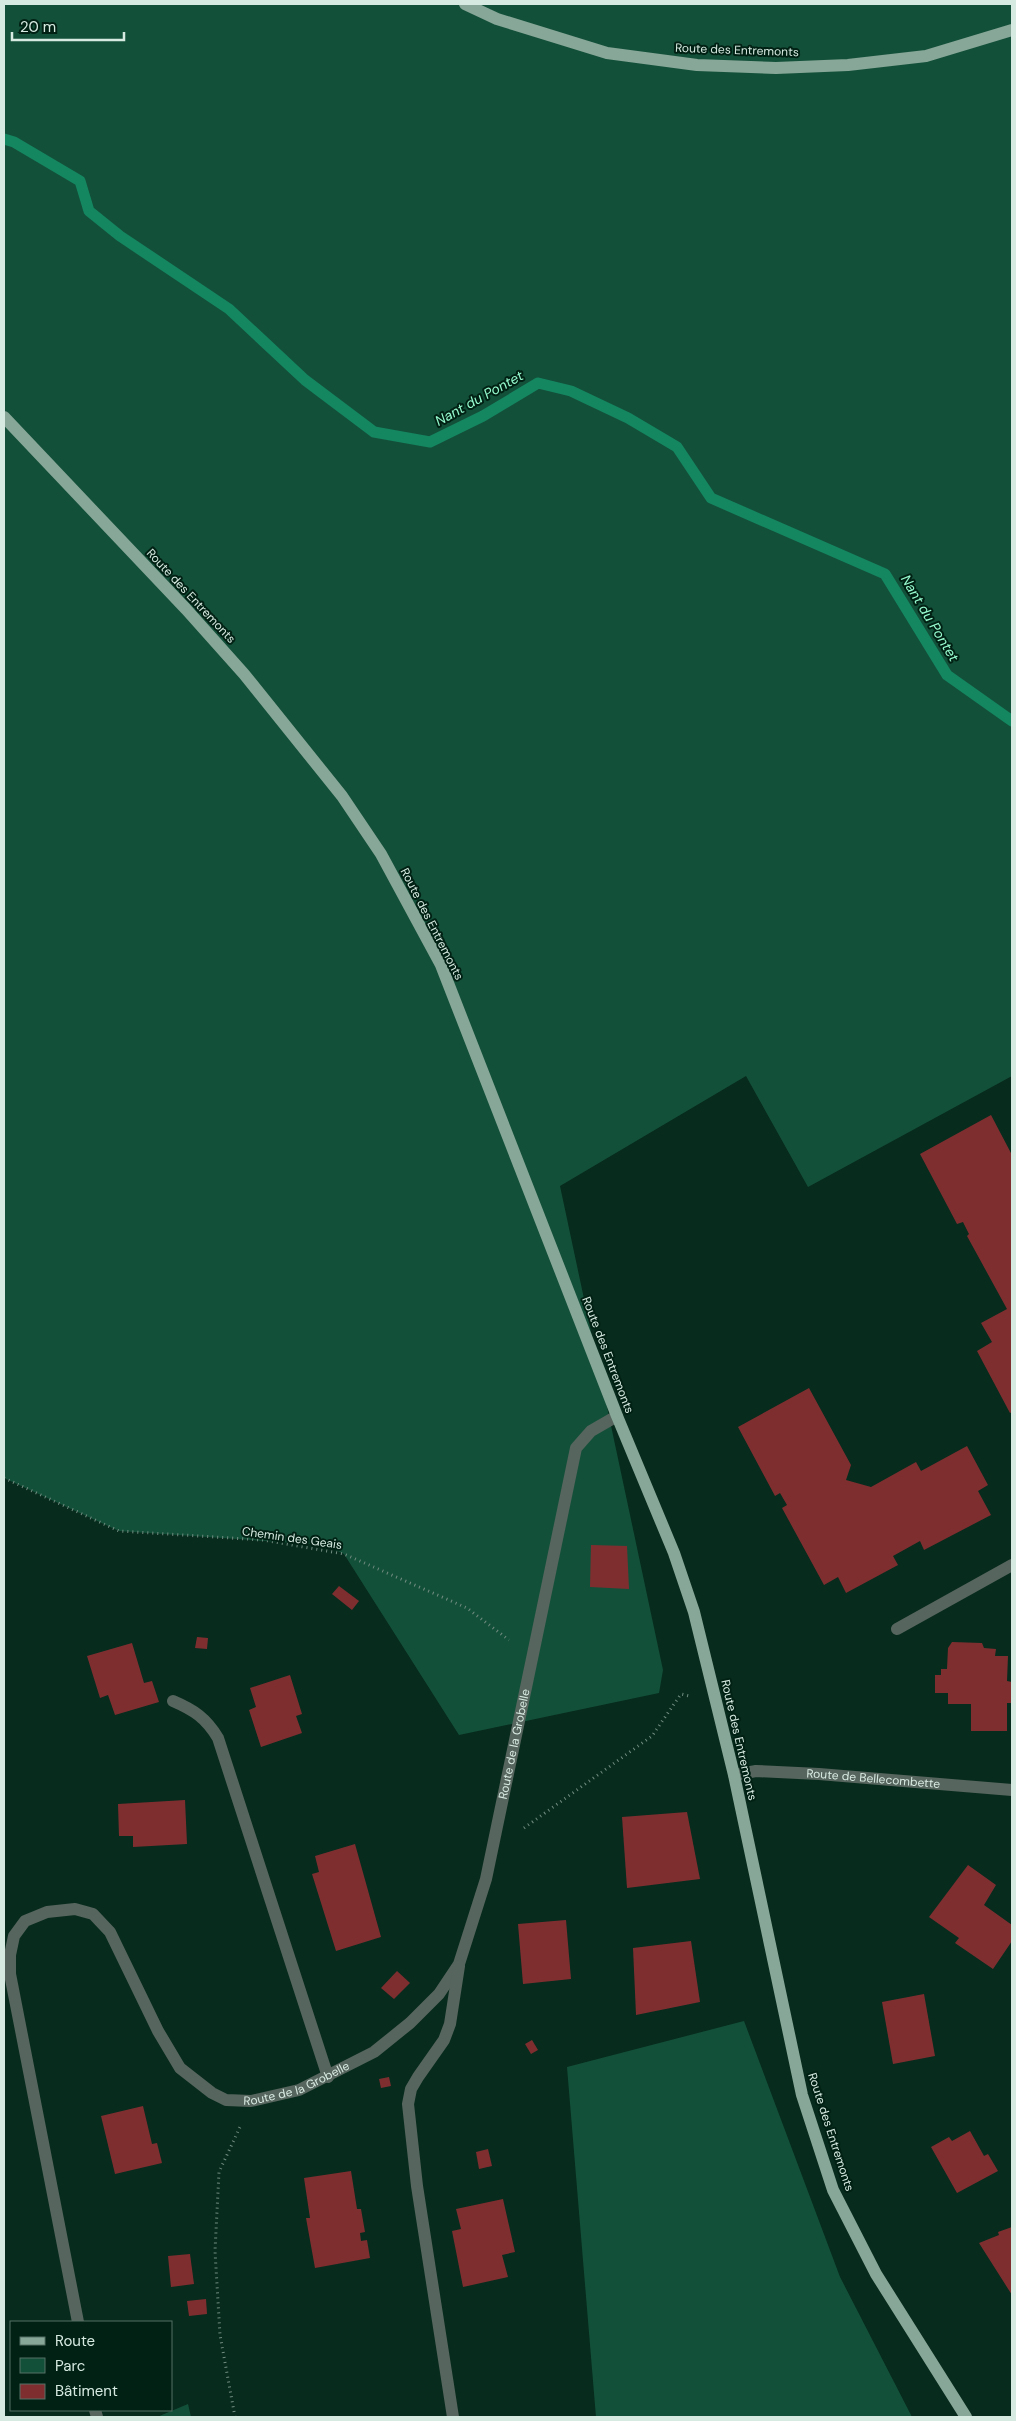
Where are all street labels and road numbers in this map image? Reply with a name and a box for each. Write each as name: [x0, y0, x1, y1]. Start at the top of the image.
street label: Route des Entremonts: [675, 40, 799, 60]
street label: Route des Entremonts: [143, 545, 239, 647]
street label: Route des Entremonts: [397, 865, 467, 983]
street label: Route des Entremonts: [578, 1294, 638, 1416]
street label: Chemin des Geais: [241, 1523, 343, 1553]
street label: Route des Entremonts: [717, 1678, 761, 1802]
street label: Route de la Grobelle: [495, 1687, 534, 1801]
street label: Route de Bellecombette: [806, 1765, 941, 1792]
street label: Route de la Grobelle: [243, 2058, 352, 2109]
street label: Route des Entremonts: [804, 2071, 858, 2193]

